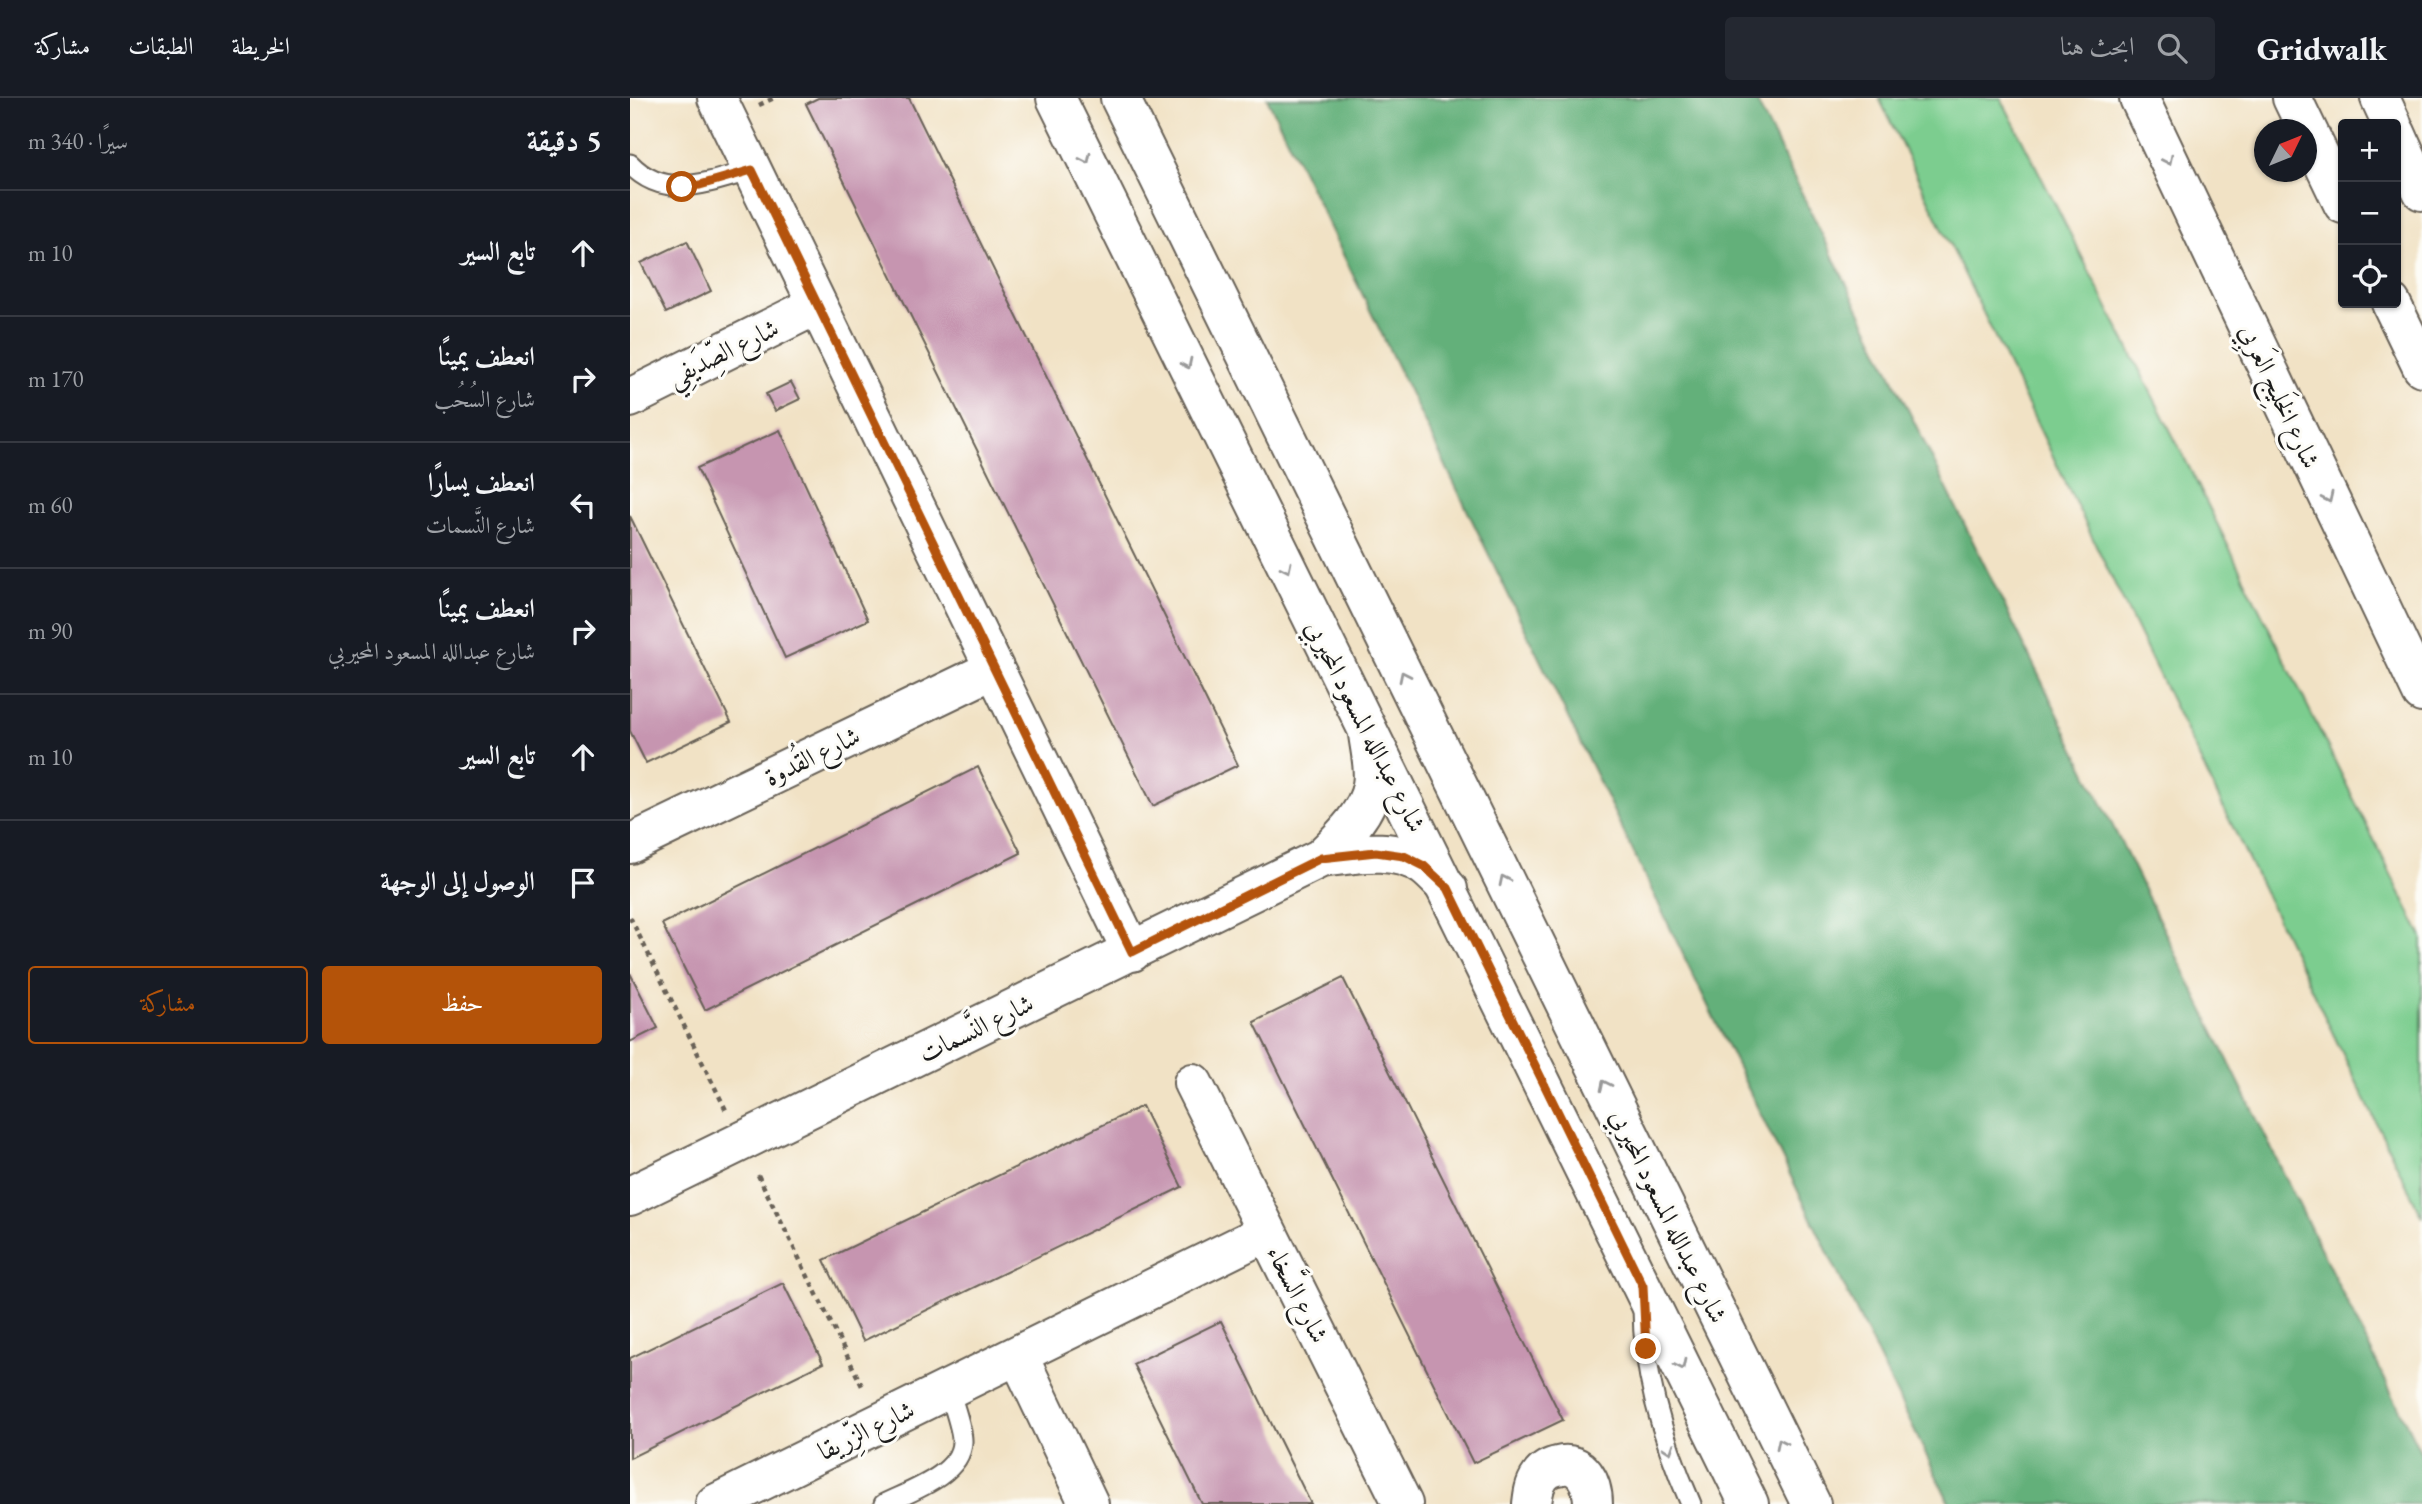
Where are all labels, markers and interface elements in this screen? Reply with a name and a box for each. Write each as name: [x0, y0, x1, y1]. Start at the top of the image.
search box: [1725, 17, 2215, 80]
text: Gridwalk: [2257, 27, 2387, 70]
text: ابحث هنا: [2060, 29, 2135, 63]
icon: search: [2153, 29, 2191, 67]
text: مشاركة: [35, 30, 90, 61]
text: الطبقات: [128, 30, 194, 61]
text: الخريطة: [232, 30, 290, 61]
north arrow: [2254, 119, 2317, 182]
map controls: [2338, 119, 2401, 308]
button: +: [2338, 119, 2401, 182]
text: 5 دقيقة: [527, 121, 602, 160]
text: سيرًا · 340 m: [28, 126, 128, 156]
one-way arrow: [1078, 152, 1092, 164]
one-way arrow: [2160, 153, 2174, 165]
route start: [666, 171, 697, 202]
button: −: [2338, 182, 2401, 245]
text: تابع السير: [461, 234, 535, 268]
icon: ahead: [564, 234, 602, 272]
text: 10 m: [28, 238, 73, 268]
button: locate: [2338, 245, 2401, 308]
street label: شارع الصِّدَيفِي: [661, 310, 788, 402]
street label: شارع الخَلِيج العَربِي: [2225, 318, 2329, 477]
text: انعطف يمينًا: [438, 339, 535, 373]
one-way arrow: [1178, 357, 1192, 369]
icon: right: [564, 360, 602, 398]
text: 170 m: [28, 364, 84, 394]
text: شارع السُحُب: [434, 384, 535, 414]
text: انعطف يسارًا: [428, 465, 535, 499]
icon: left: [564, 486, 602, 524]
text: 60 m: [28, 490, 73, 520]
one-way arrow: [2320, 491, 2334, 503]
text: شارع النَّسمات: [426, 510, 535, 540]
one-way arrow: [1278, 561, 1292, 573]
text: انعطف يمينًا: [438, 591, 535, 625]
icon: right: [564, 612, 602, 650]
street label: شارع عبدالله المسعود المحيربي: [1293, 614, 1434, 840]
text: 90 m: [28, 616, 73, 646]
text: شارع عبدالله المسعود المحيربي: [328, 636, 535, 666]
one-way arrow: [1399, 671, 1413, 683]
street label: شارع القُدوة: [757, 715, 868, 798]
text: تابع السير: [461, 738, 535, 772]
icon: ahead: [564, 738, 602, 776]
text: 10 m: [28, 742, 73, 772]
text: الوصول إلى الوجهة: [380, 864, 535, 898]
icon: arrive: [564, 864, 602, 902]
one-way arrow: [1499, 875, 1513, 887]
button: مشاركة: [28, 966, 308, 1044]
button: حفظ: [322, 966, 602, 1044]
street label: شارع النَّسمات: [911, 982, 1041, 1075]
one-way arrow: [1599, 1080, 1613, 1092]
street label: شارع عبدالله المسعود المحيربي: [1598, 1103, 1736, 1331]
street label: شارع السَّخاء: [1255, 1238, 1341, 1351]
route end: [1630, 1333, 1661, 1364]
one-way arrow: [1673, 1358, 1687, 1370]
street label: شارع الزِّريقا: [812, 1391, 922, 1472]
one-way arrow: [1775, 1438, 1789, 1450]
one-way arrow: [1661, 1443, 1675, 1455]

